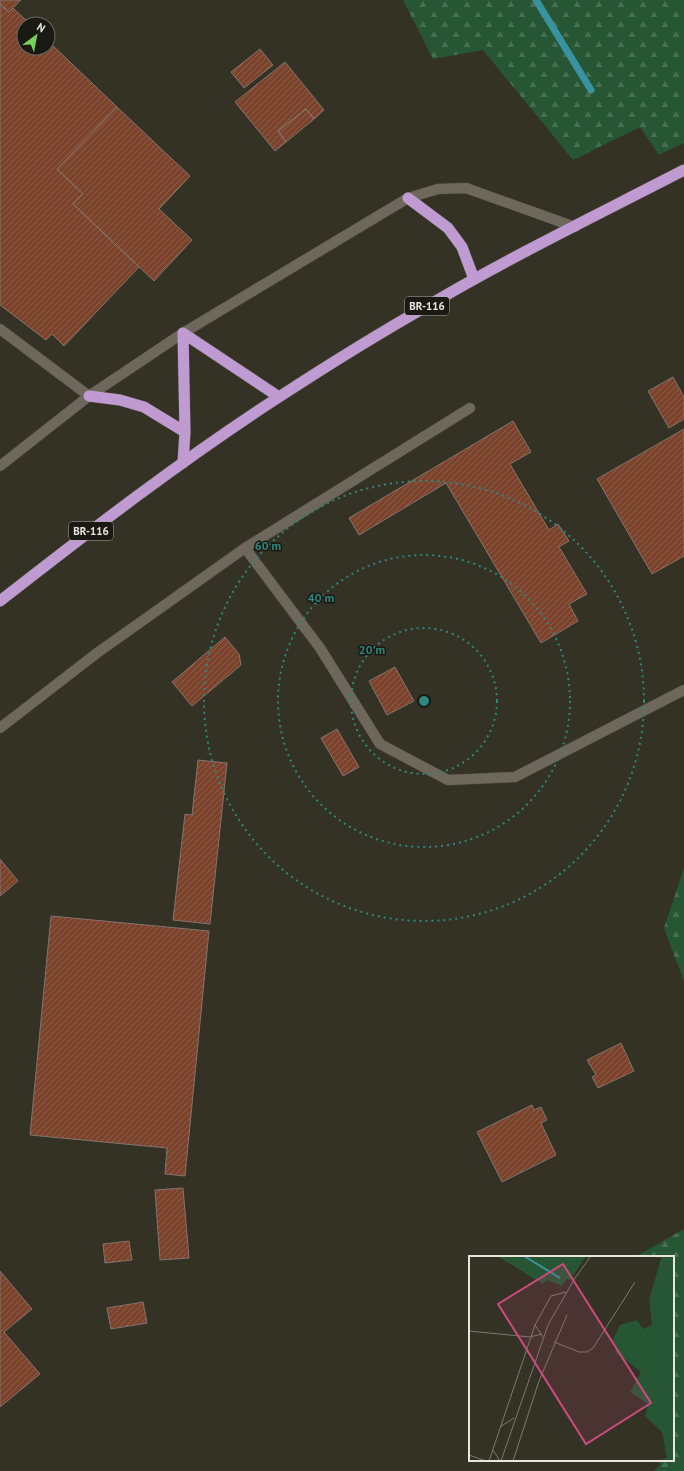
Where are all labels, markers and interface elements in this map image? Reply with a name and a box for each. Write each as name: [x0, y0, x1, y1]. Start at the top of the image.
north arrow: [16, 16, 56, 56]
text: N: [35, 20, 48, 35]
road number: BR-116: [405, 297, 449, 315]
road number: BR-116: [69, 522, 113, 540]
text: 60 m: [255, 538, 281, 553]
text: 40 m: [308, 590, 334, 605]
text: 20 m: [359, 642, 385, 657]
centre of rings: [417, 694, 431, 708]
inset map: [469, 1256, 674, 1461]

